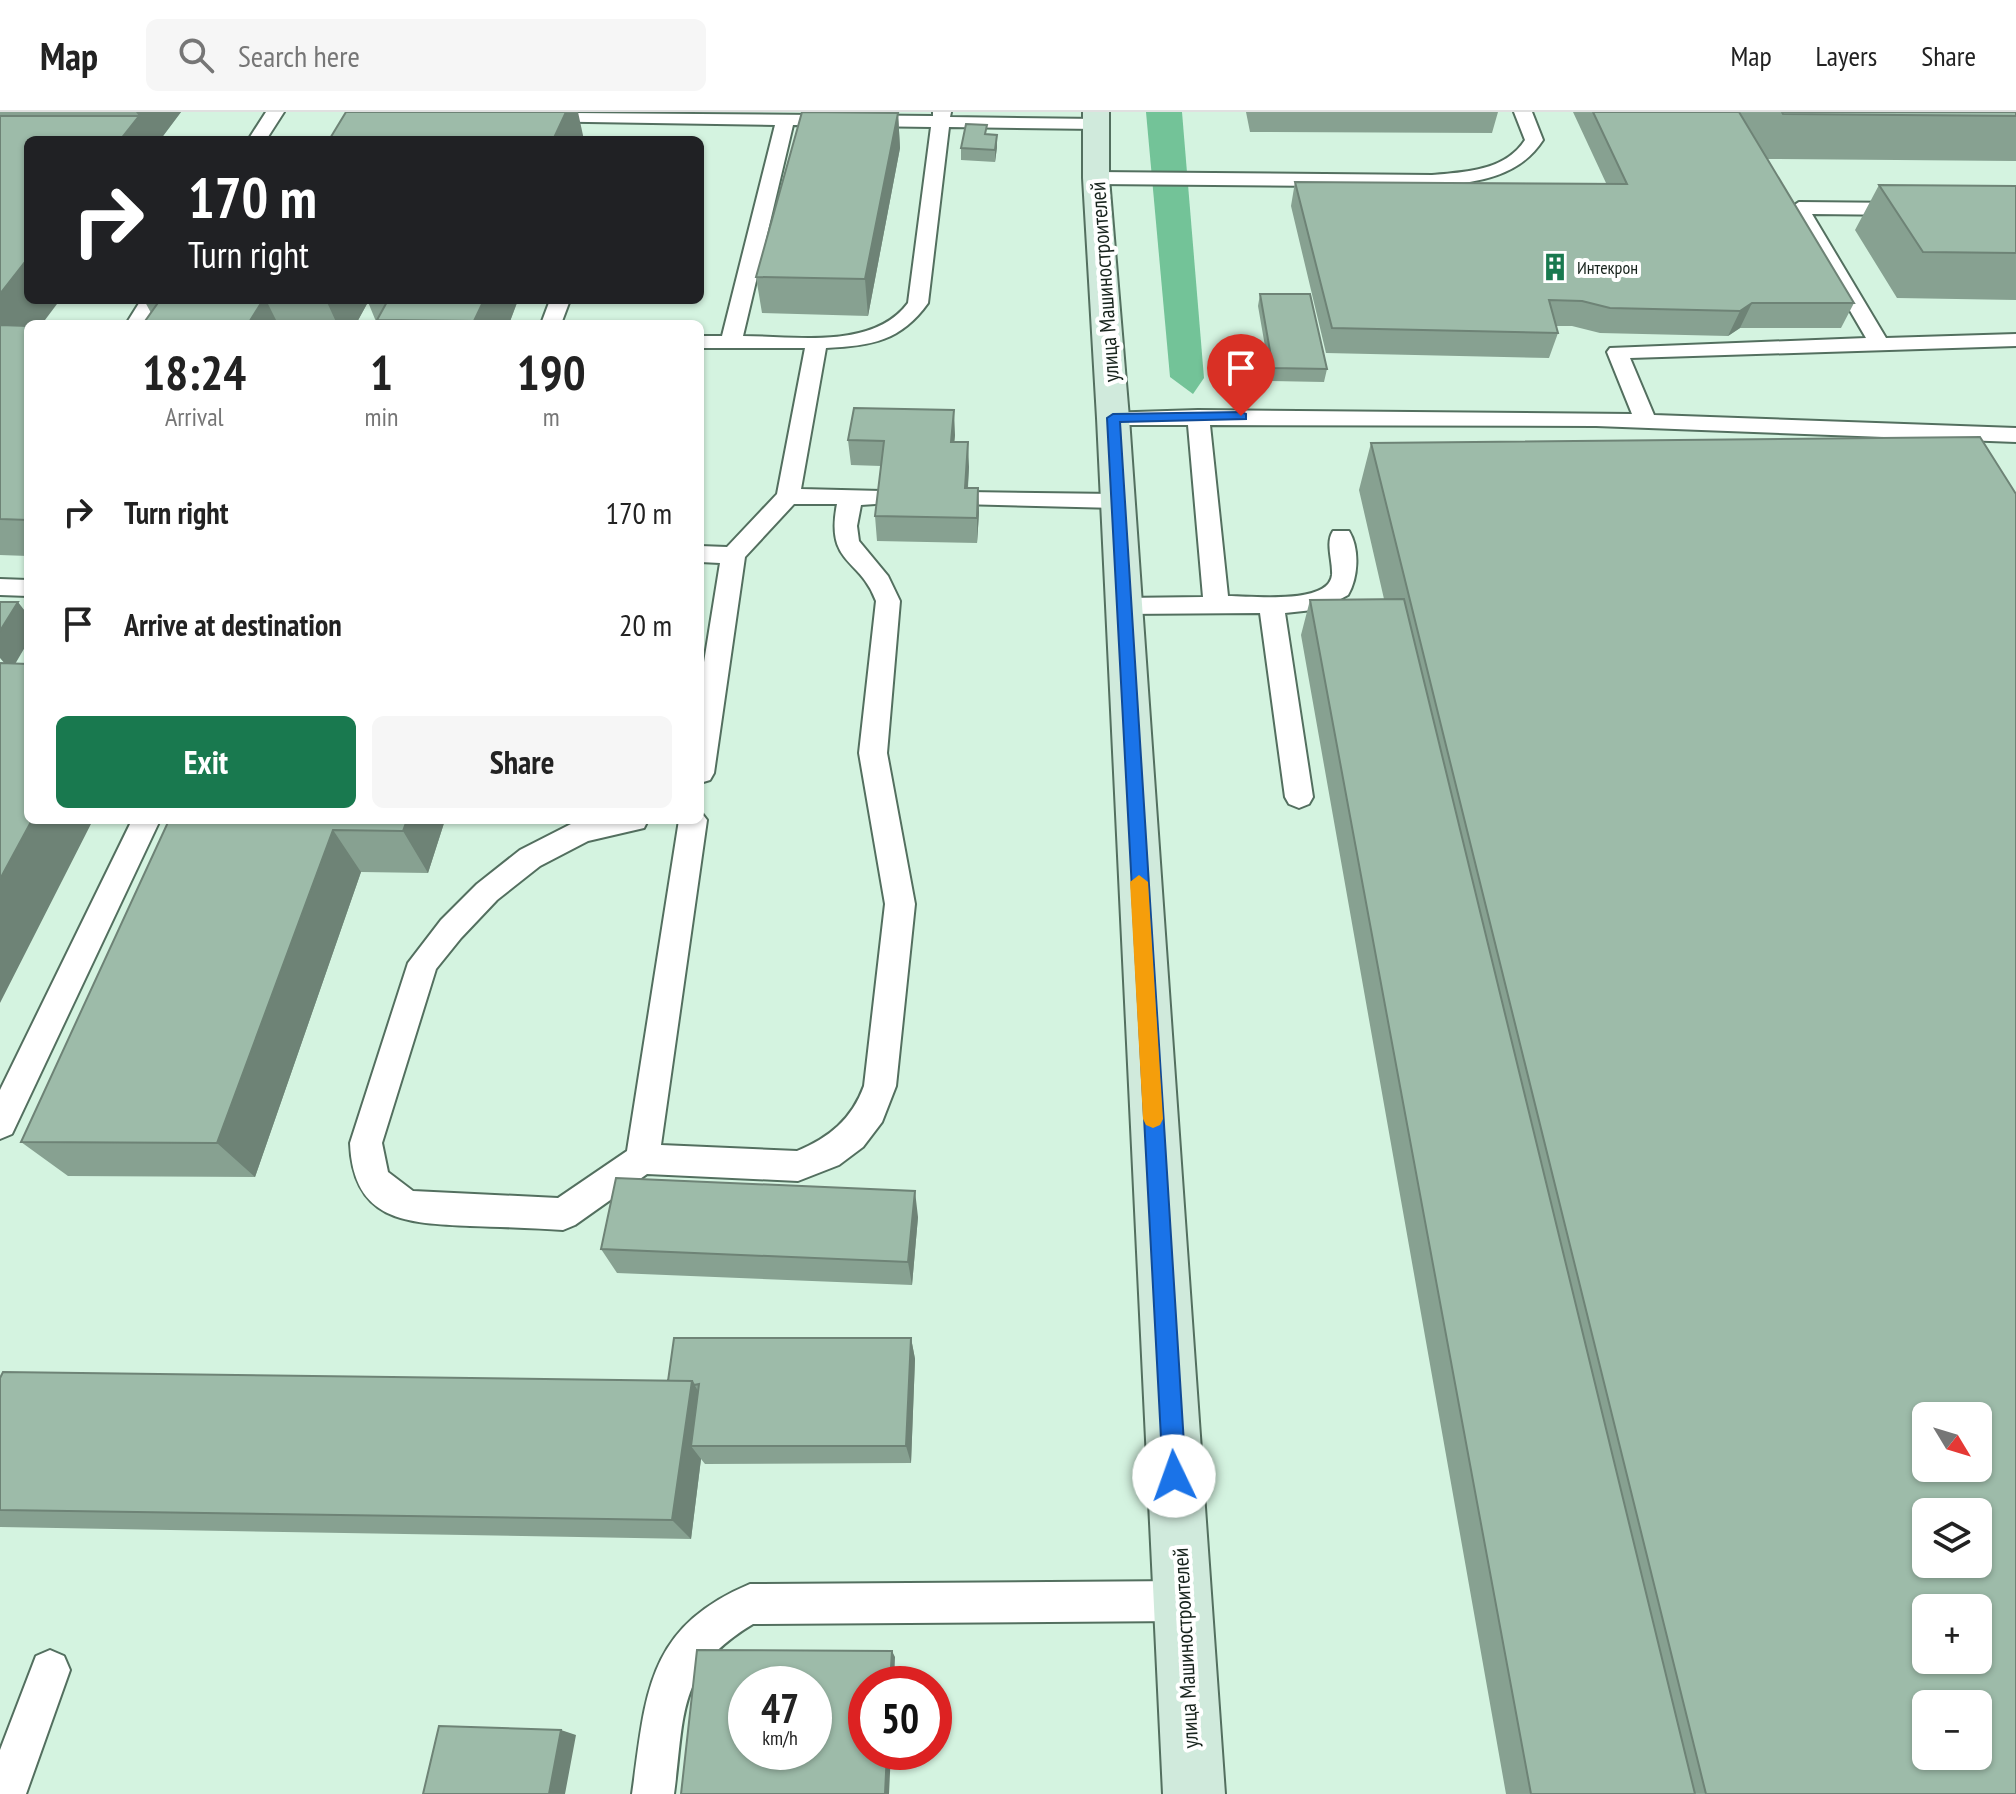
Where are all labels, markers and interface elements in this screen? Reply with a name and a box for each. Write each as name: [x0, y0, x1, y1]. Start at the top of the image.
search box: [146, 19, 706, 91]
text: Map: [40, 31, 98, 80]
icon: search: [174, 33, 218, 77]
text: Search here: [238, 36, 360, 75]
text: Map: [1730, 37, 1772, 74]
text: Layers: [1816, 37, 1877, 74]
text: Share: [1921, 37, 1976, 74]
text: 170 m: [188, 161, 317, 233]
icon: right: [56, 168, 160, 272]
street label: улица Машиностроителей: [1083, 181, 1125, 383]
text: Turn right: [188, 231, 309, 278]
building icon: Интекрон: [1540, 252, 1570, 282]
place label: Интекрон: [1577, 256, 1638, 279]
pin: [1207, 334, 1275, 416]
text: 18:24: [142, 341, 246, 403]
text: 1: [370, 341, 393, 403]
text: 190: [517, 341, 586, 403]
icon: arrive: [1219, 346, 1263, 390]
text: Arrival: [165, 400, 224, 433]
text: min: [364, 400, 398, 433]
text: m: [543, 400, 560, 433]
icon: right: [56, 490, 100, 534]
text: Turn right: [124, 493, 228, 532]
text: 170 m: [606, 493, 672, 532]
icon: arrive: [56, 602, 100, 646]
text: Arrive at destination: [124, 605, 342, 644]
text: 20 m: [619, 605, 672, 644]
button: Exit: [56, 716, 356, 808]
button: Share: [372, 716, 672, 808]
north arrow: [1912, 1402, 1992, 1482]
map controls: [1912, 1402, 1992, 1770]
position arrow: [1132, 1434, 1216, 1518]
button: layers: [1912, 1498, 1992, 1578]
street label: улица Машиностроителей: [1166, 1547, 1204, 1749]
button: +: [1912, 1594, 1992, 1674]
speed limit sign: 50: [848, 1666, 952, 1770]
text: 47: [761, 1682, 799, 1734]
button: −: [1912, 1690, 1992, 1770]
text: km/h: [762, 1725, 798, 1751]

